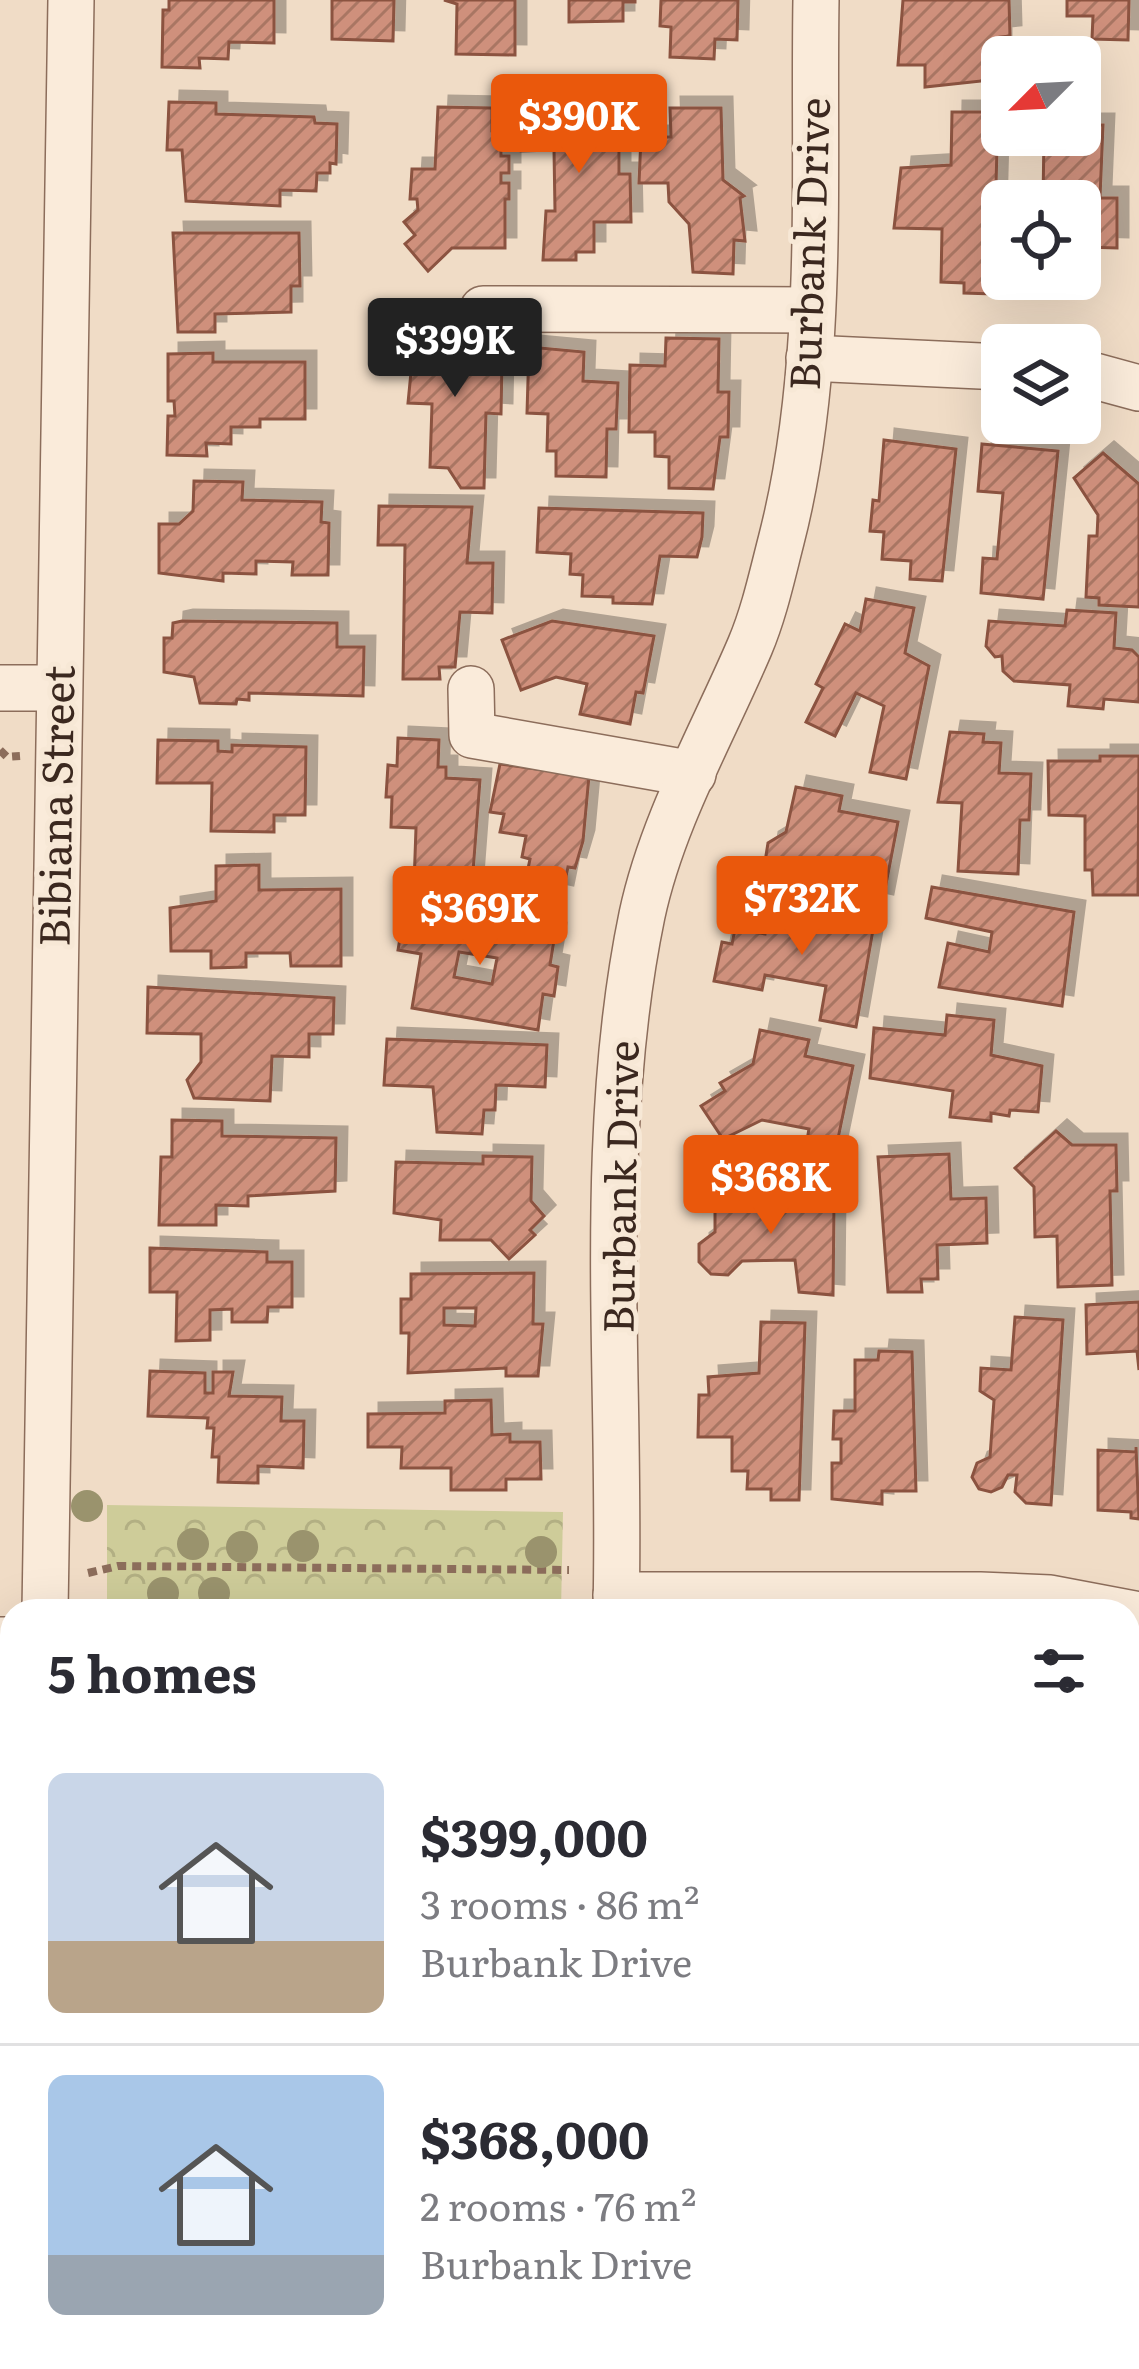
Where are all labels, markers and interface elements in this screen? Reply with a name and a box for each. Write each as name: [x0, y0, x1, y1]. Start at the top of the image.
north arrow: [981, 36, 1101, 156]
map controls: [981, 36, 1101, 444]
pin: $390K: [495, 74, 663, 176]
text: $390K: [518, 84, 640, 142]
street label: Burbank Drive: [771, 96, 843, 391]
button: locate: [981, 180, 1101, 300]
pin: $399K: [371, 298, 539, 400]
text: $399K: [395, 308, 515, 366]
button: layers: [981, 324, 1101, 444]
street label: Bibiana Street: [21, 665, 87, 947]
pin: $732K: [718, 856, 886, 958]
pin: $369K: [396, 866, 564, 968]
text: $732K: [744, 866, 860, 924]
text: $369K: [420, 876, 540, 934]
street label: Burbank Drive: [584, 1040, 652, 1334]
pin: $368K: [687, 1135, 855, 1237]
text: $368K: [710, 1145, 832, 1203]
text: 5 homes: [48, 1633, 257, 1709]
icon: filters: [1026, 1638, 1092, 1704]
text: $399,000: [420, 1797, 648, 1873]
icon: home: [144, 1821, 288, 1965]
text: 3 rooms · 86 m²: [420, 1873, 700, 1931]
text: Burbank Drive: [420, 1931, 692, 1989]
text: $368,000: [420, 2099, 650, 2175]
icon: home: [144, 2123, 288, 2267]
text: 2 rooms · 76 m²: [420, 2175, 696, 2233]
text: Burbank Drive: [420, 2233, 692, 2291]

